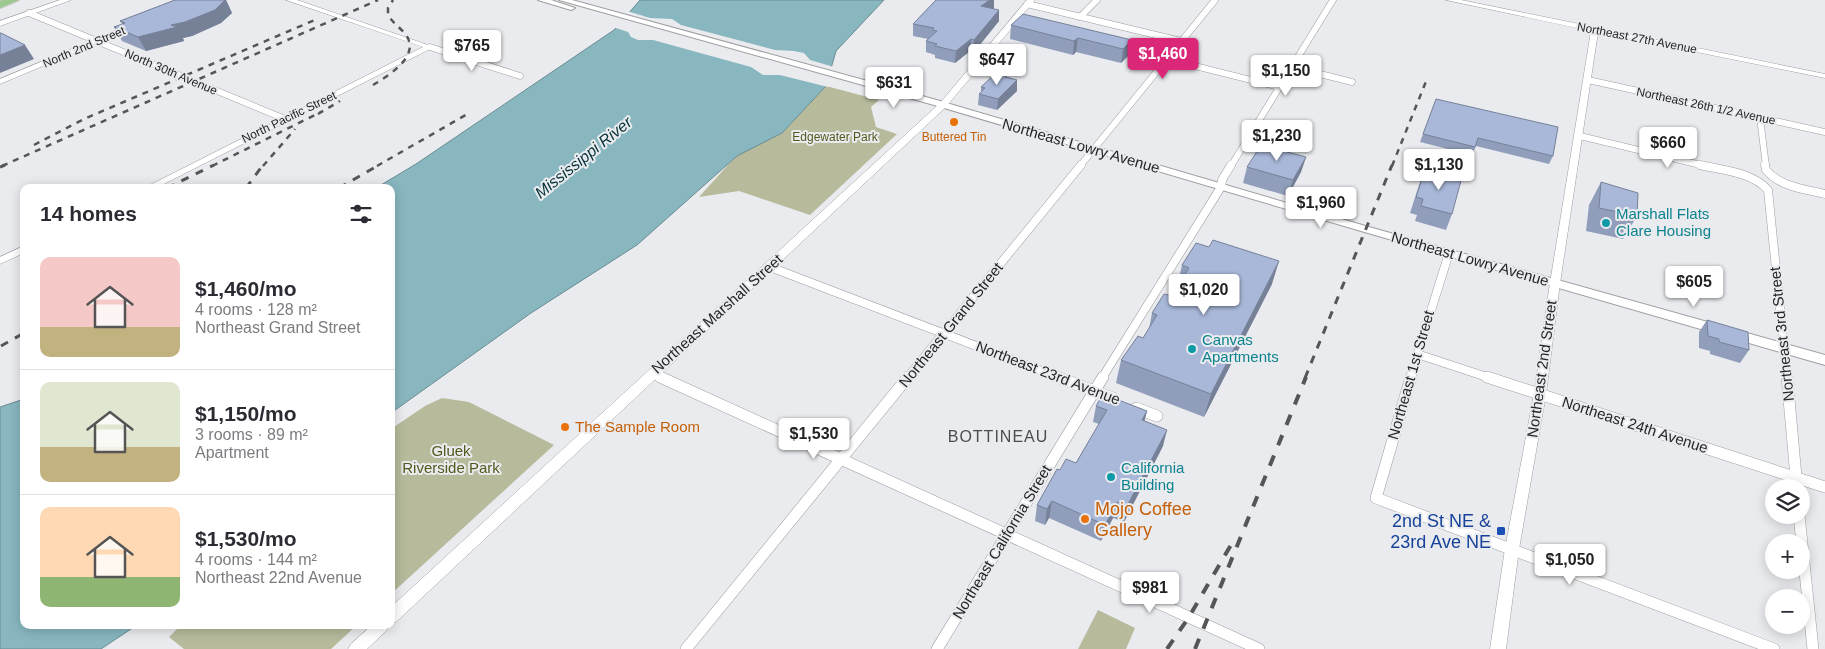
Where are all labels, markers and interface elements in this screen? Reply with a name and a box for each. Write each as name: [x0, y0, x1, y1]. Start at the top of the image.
street label: Northeast 27th Avenue: [1576, 20, 1698, 57]
street label: North 2nd Street: [41, 23, 128, 71]
pin: $765: [442, 30, 502, 72]
text: $765: [454, 37, 490, 54]
pin: $1,460: [1122, 38, 1204, 80]
pin: $647: [967, 44, 1027, 86]
text: $1,460: [1139, 45, 1187, 62]
street label: North 30th Avenue: [123, 46, 220, 98]
text: $647: [979, 51, 1015, 68]
pin: $1,150: [1245, 54, 1327, 97]
text: $1,150: [1262, 62, 1310, 79]
pin: $631: [864, 66, 924, 109]
text: $631: [876, 74, 912, 91]
street label: Northeast 26th 1/2 Avenue: [1635, 84, 1777, 128]
street label: North Pacific Street: [239, 88, 339, 146]
water label: Mississippi River: [532, 113, 635, 201]
street label: Northeast Lowry Avenue: [1000, 115, 1162, 176]
marker: Buttered Tin: [948, 116, 960, 128]
pin: $1,230: [1236, 120, 1318, 162]
pin: $660: [1638, 126, 1698, 169]
text: $1,230: [1253, 127, 1301, 144]
park label: Edgewater Park: [792, 130, 879, 144]
place label: Buttered Tin: [922, 130, 986, 144]
text: $660: [1650, 134, 1686, 151]
pin: $1,130: [1398, 148, 1480, 191]
text: $1,130: [1415, 156, 1463, 173]
pin: $1,960: [1280, 186, 1362, 229]
text: $1,960: [1297, 194, 1345, 211]
icon: filters: [347, 200, 375, 228]
text: 14 homes: [40, 202, 137, 225]
place label: Marshall Flats Clare Housing: [1616, 205, 1711, 239]
marker: Marshall Flats Clare Housing: [1600, 217, 1612, 229]
street label: Northeast Lowry Avenue: [1389, 228, 1551, 289]
street label: Northeast Marshall Street: [648, 250, 786, 377]
street label: Northeast Grand Street: [895, 258, 1007, 390]
street label: Northeast 3rd Street: [1766, 265, 1797, 402]
pin: $605: [1664, 266, 1724, 308]
text: $605: [1676, 273, 1712, 290]
pin: $1,020: [1163, 274, 1245, 316]
icon: home: [80, 277, 140, 337]
text: $1,460/mo: [195, 277, 297, 300]
text: $1,020: [1180, 281, 1228, 298]
street label: Northeast 2nd Street: [1523, 298, 1560, 439]
text: 4 rooms · 128 m²: [195, 301, 317, 318]
street label: Northeast 1st Street: [1384, 308, 1437, 441]
text: Northeast Grand Street: [195, 319, 360, 336]
place label: Canvas Apartments: [1202, 331, 1279, 365]
street label: Northeast 23rd Avenue: [974, 337, 1123, 408]
marker: Canvas Apartments: [1186, 343, 1198, 355]
street label: Northeast 24th Avenue: [1560, 393, 1710, 456]
icon: home: [80, 402, 140, 462]
text: $1,150/mo: [195, 402, 297, 425]
place label: The Sample Room: [575, 418, 700, 435]
pin: $1,530: [773, 418, 855, 460]
marker: The Sample Room: [559, 421, 571, 433]
text: $1,530: [790, 425, 838, 442]
text: 3 rooms · 89 m²: [195, 426, 308, 443]
district label: BOTTINEAU: [948, 428, 1048, 445]
park label: Gluek Riverside Park: [402, 442, 500, 476]
text: Apartment: [195, 444, 269, 461]
place label: California Building: [1121, 459, 1185, 493]
street label: Northeast California Street: [949, 461, 1055, 622]
marker: California Building: [1105, 471, 1117, 483]
map controls: [1765, 479, 1810, 634]
button: layers: [1765, 479, 1810, 524]
place label: Mojo Coffee Gallery: [1095, 499, 1192, 540]
place label: 2nd St NE & 23rd Ave NE: [1390, 511, 1491, 552]
marker: Mojo Coffee Gallery: [1079, 513, 1091, 525]
marker: 2nd St NE & 23rd Ave NE: [1495, 525, 1507, 537]
icon: home: [80, 527, 140, 587]
text: $1,530/mo: [195, 527, 297, 550]
button: +: [1765, 534, 1810, 579]
pin: $1,050: [1529, 544, 1611, 586]
text: 4 rooms · 144 m²: [195, 551, 317, 568]
text: $1,050: [1546, 551, 1594, 568]
text: Northeast 22nd Avenue: [195, 569, 362, 586]
pin: $981: [1120, 572, 1180, 614]
text: $981: [1132, 579, 1168, 596]
button: −: [1765, 589, 1810, 634]

